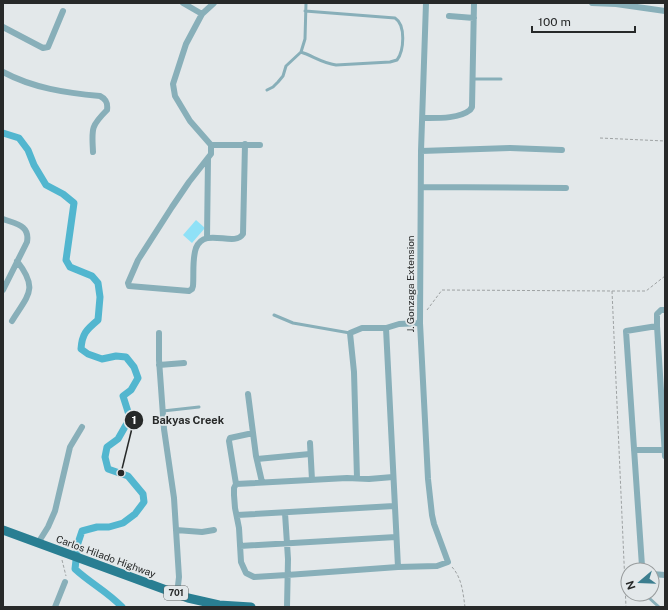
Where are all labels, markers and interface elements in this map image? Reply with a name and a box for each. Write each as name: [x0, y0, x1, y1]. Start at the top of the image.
scale bar: [532, 8, 635, 34]
text: 100 m: [538, 15, 571, 29]
street label: J. Gonzaga Extension: [404, 235, 416, 333]
callout: Bakyas Creek: [124, 408, 232, 431]
text: 1: [131, 413, 137, 427]
text: Bakyas Creek: [152, 414, 225, 426]
street label: Carlos Hilado Highway: [55, 532, 158, 580]
north arrow: [620, 562, 660, 602]
text: N: [623, 579, 638, 591]
road number: 701: [164, 586, 188, 600]

